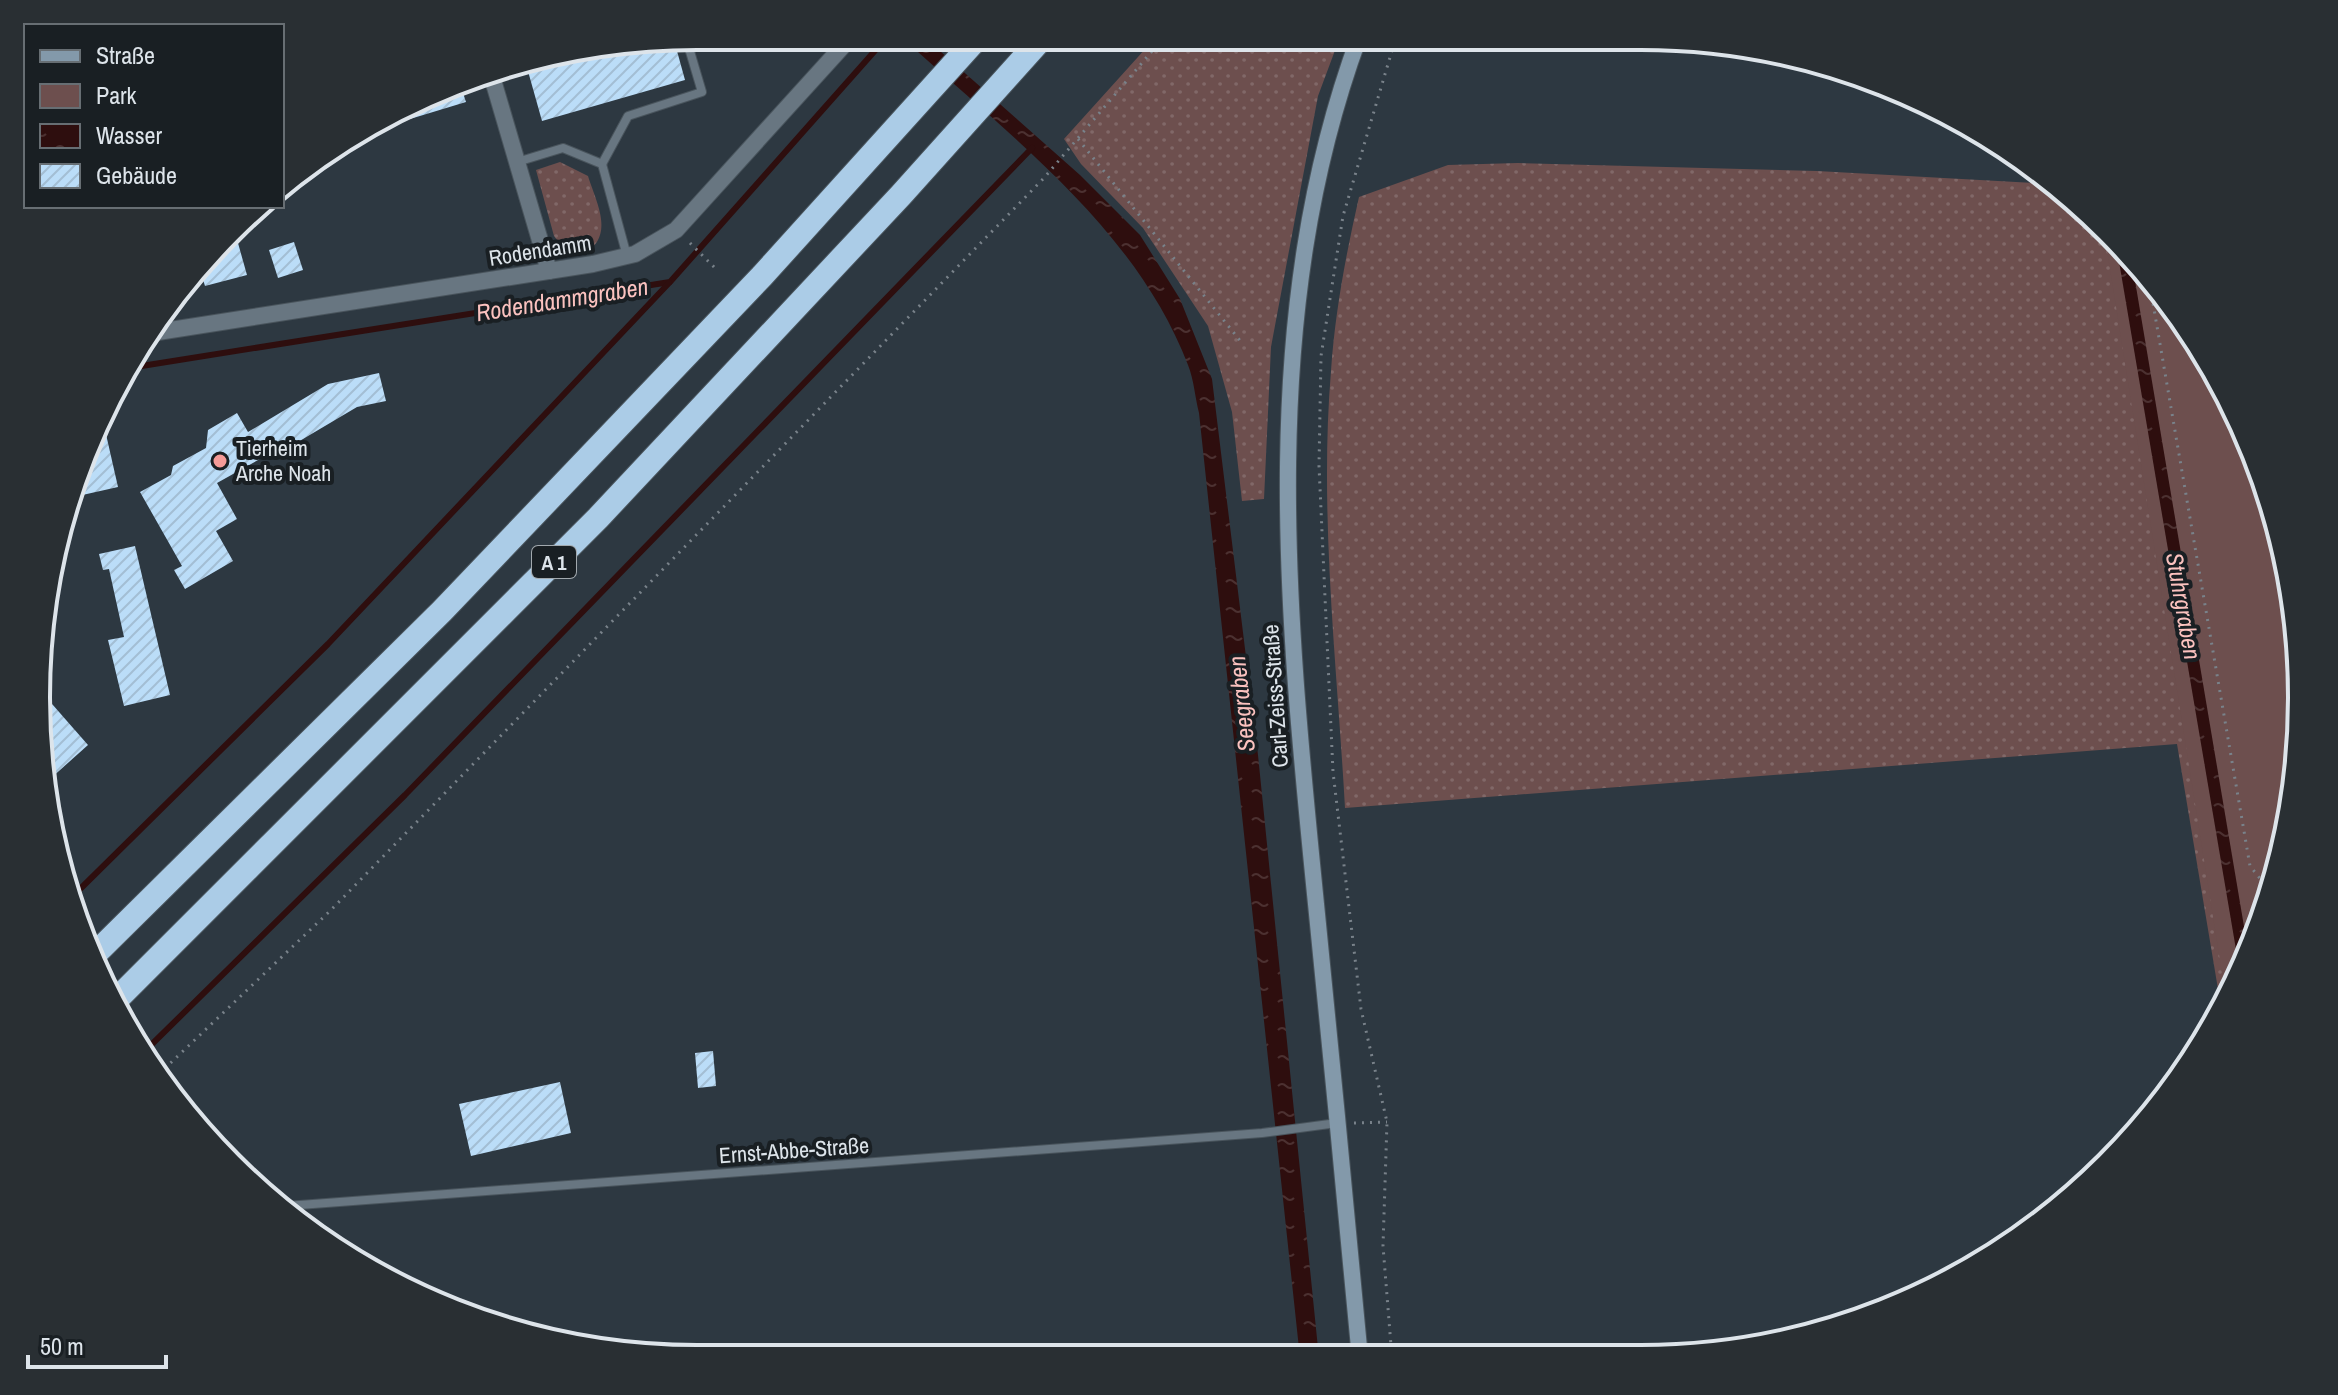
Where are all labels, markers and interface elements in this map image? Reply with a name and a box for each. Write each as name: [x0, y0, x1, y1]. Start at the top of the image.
legend: [24, 24, 284, 208]
text: Straße: [96, 39, 155, 71]
text: Park: [96, 79, 137, 111]
text: Wasser: [96, 119, 162, 151]
text: Gebäude: [96, 159, 177, 191]
street label: Rodendamm: [487, 227, 593, 273]
water label: Rodendammgraben: [474, 270, 650, 328]
place label: Tierheim Arche Noah: [235, 433, 331, 488]
marker: Tierheim Arche Noah: [211, 452, 229, 470]
road number: A 1: [532, 546, 576, 578]
water label: Stuhrgraben: [2159, 550, 2209, 662]
street label: Carl-Zeiss-Straße: [1255, 623, 1295, 769]
water label: Seegraben: [1220, 654, 1262, 754]
street label: Ernst-Abbe-Straße: [718, 1130, 870, 1170]
scale bar: [28, 1319, 166, 1369]
text: 50 m: [40, 1330, 84, 1362]

